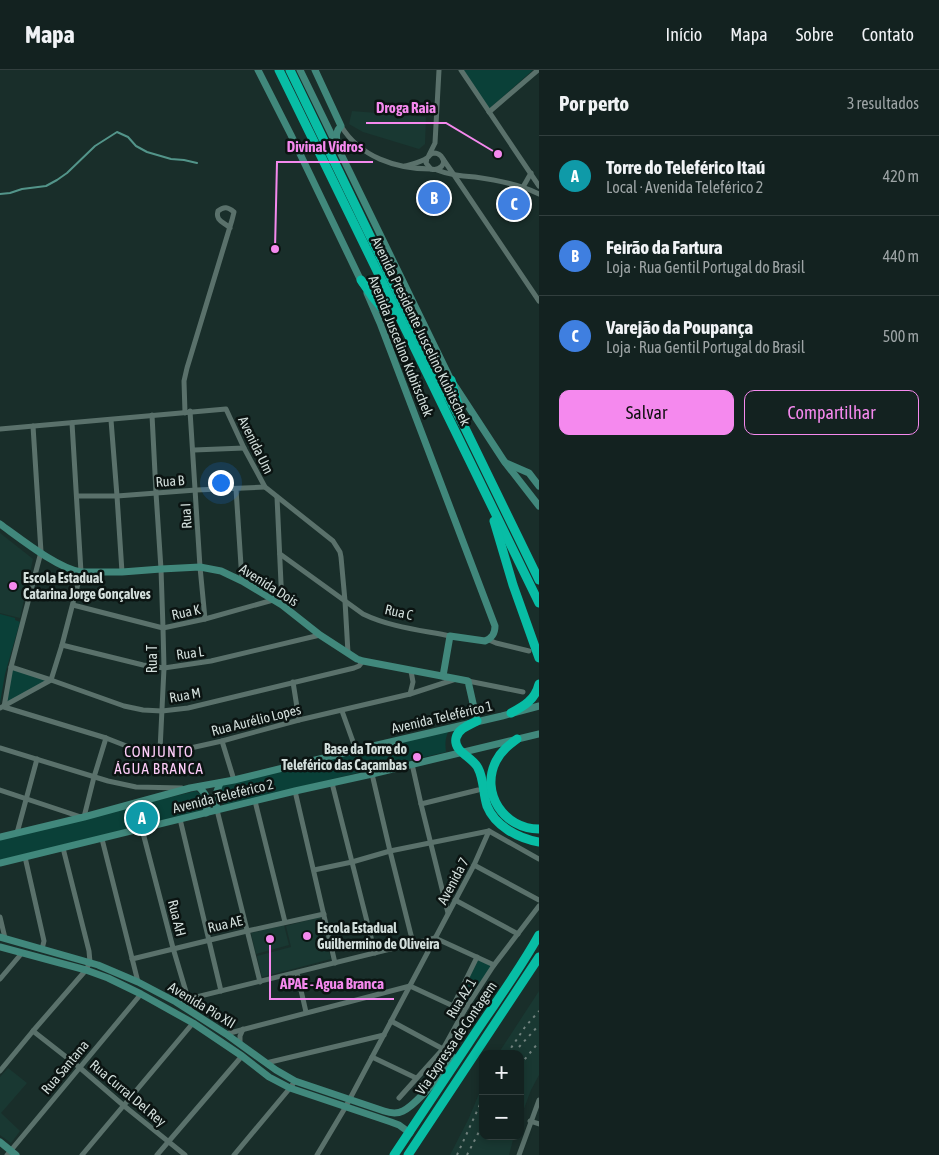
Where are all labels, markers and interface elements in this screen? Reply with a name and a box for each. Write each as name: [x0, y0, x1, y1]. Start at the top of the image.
text: Mapa: [25, 21, 75, 48]
text: Início: [666, 24, 702, 45]
text: Mapa: [730, 24, 768, 45]
text: Sobre: [796, 24, 834, 45]
text: Contato: [862, 24, 914, 45]
text: Por perto: [559, 91, 629, 115]
callout: Droga Raia: [366, 93, 446, 123]
text: 3 resultados: [847, 94, 919, 112]
text: Droga Raia: [376, 99, 436, 116]
callout: Divinal Vidros: [277, 132, 373, 162]
text: Divinal Vidros: [287, 138, 364, 155]
text: Torre do Teleférico Itaú: [606, 156, 765, 178]
text: A: [571, 167, 579, 185]
text: 420 m: [883, 167, 919, 185]
text: Local · Avenida Teleférico 2: [606, 178, 763, 196]
pin: B: [418, 179, 450, 217]
pin: C: [498, 185, 530, 223]
street label: Avenida Presidente Juscelino Kubitschek: [368, 234, 474, 428]
text: Feirão da Fartura: [606, 236, 723, 258]
text: B: [571, 247, 579, 265]
text: 440 m: [883, 247, 919, 265]
text: Loja · Rua Gentil Portugal do Brasil: [606, 258, 805, 276]
street label: Avenida Juscelino Kubitschek: [365, 273, 437, 419]
text: Varejão da Poupança: [606, 316, 753, 338]
text: C: [571, 327, 579, 345]
text: 500 m: [883, 327, 919, 345]
text: Loja · Rua Gentil Portugal do Brasil: [606, 338, 805, 356]
button: Salvar: [559, 390, 734, 435]
button: Compartilhar: [744, 390, 919, 435]
street label: Avenida Um: [235, 414, 277, 476]
your location: [208, 470, 234, 496]
street label: Rua B: [155, 472, 185, 490]
street label: Rua I: [177, 503, 195, 529]
street label: Avenida Dois: [237, 561, 301, 609]
place label: Escola Estadual Catarina Jorge Gonçalves: [23, 570, 151, 602]
marker: Escola Estadual Catarina Jorge Gonçalves: [7, 580, 19, 592]
street label: Rua K: [170, 601, 202, 623]
street label: Rua C: [383, 601, 415, 623]
street label: Rua L: [175, 643, 205, 663]
street label: Rua T: [144, 645, 160, 673]
street label: Rua M: [168, 684, 202, 706]
street label: Avenida Teleférico 1: [390, 698, 494, 736]
street label: Rua Aurélio Lopes: [210, 701, 302, 739]
place label: Base da Torre do Teleférico das Caçambas: [281, 741, 407, 773]
district label: CONJUNTO ÁGUA BRANCA: [114, 743, 204, 777]
marker: Base da Torre do Teleférico das Caçambas: [411, 751, 423, 763]
street label: Avenida Teleférico 2: [171, 776, 275, 816]
pin: A: [126, 799, 158, 837]
street label: Avenida 7: [434, 855, 472, 907]
street label: Rua AH: [165, 898, 189, 938]
street label: Rua AE: [206, 912, 244, 936]
place label: Escola Estadual Guilhermino de Oliveira: [317, 920, 440, 952]
marker: Escola Estadual Guilhermino de Oliveira: [301, 930, 313, 942]
callout: APAE - Agua Branca: [270, 969, 394, 999]
text: APAE - Agua Branca: [279, 975, 384, 992]
street label: Rua AZ 1: [443, 975, 479, 1021]
street label: Via Expressa de Contagem: [412, 978, 500, 1098]
street label: Avenida Pio XII: [165, 979, 239, 1031]
street label: Rua Santana: [38, 1037, 92, 1097]
map controls: [479, 1050, 524, 1140]
button: +: [479, 1050, 524, 1095]
street label: Rua Curral Del Rey: [87, 1057, 169, 1130]
button: −: [479, 1095, 524, 1140]

